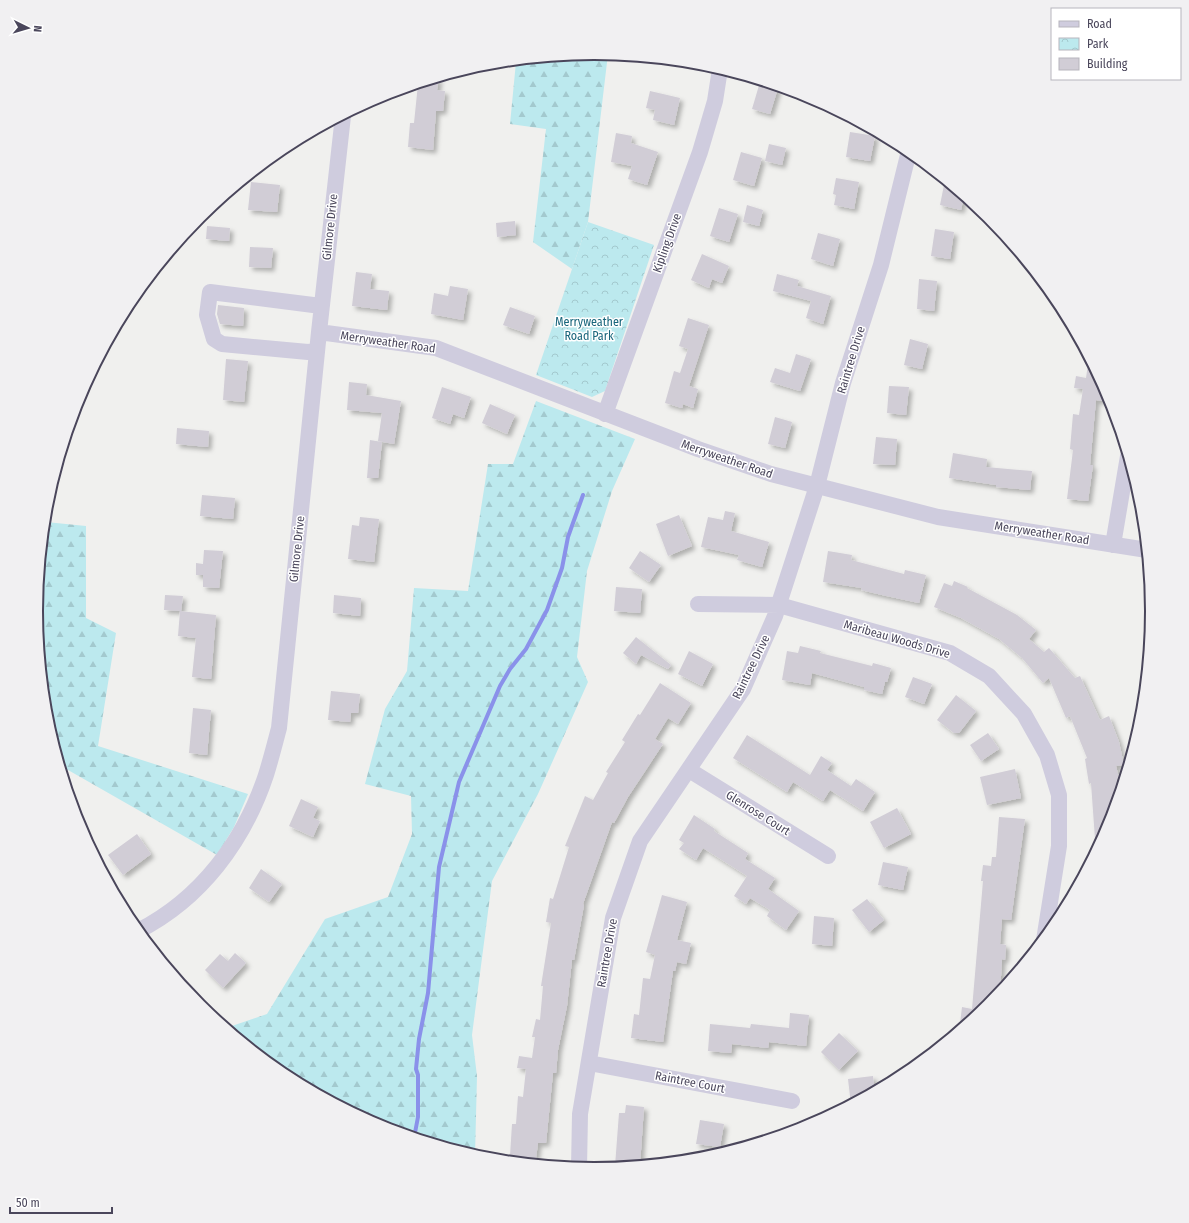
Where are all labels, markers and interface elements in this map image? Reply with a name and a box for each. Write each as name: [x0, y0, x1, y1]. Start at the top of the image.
north arrow: [8, 8, 48, 48]
legend: [1051, 8, 1181, 80]
text: Road: [1087, 17, 1112, 31]
text: N: [31, 25, 44, 33]
text: Park: [1087, 37, 1109, 51]
text: Building: [1087, 57, 1128, 71]
street label: Gilmore Drive: [320, 193, 340, 261]
street label: Kipling Drive: [650, 211, 684, 275]
park label: Merryweather Road Park: [555, 315, 624, 343]
street label: Raintree Drive: [834, 325, 868, 395]
street label: Merryweather Road: [340, 328, 436, 356]
street label: Merryweather Road: [679, 437, 775, 481]
street label: Gilmore Drive: [287, 515, 307, 583]
street label: Merryweather Road: [994, 519, 1090, 547]
street label: Maribeau Woods Drive: [842, 617, 952, 661]
street label: Raintree Drive: [729, 633, 773, 701]
street label: Glenrose Court: [723, 788, 793, 838]
street label: Raintree Drive: [594, 917, 620, 988]
street label: Raintree Court: [654, 1068, 726, 1096]
scale bar: [10, 1189, 112, 1215]
text: 50 m: [16, 1196, 40, 1210]

